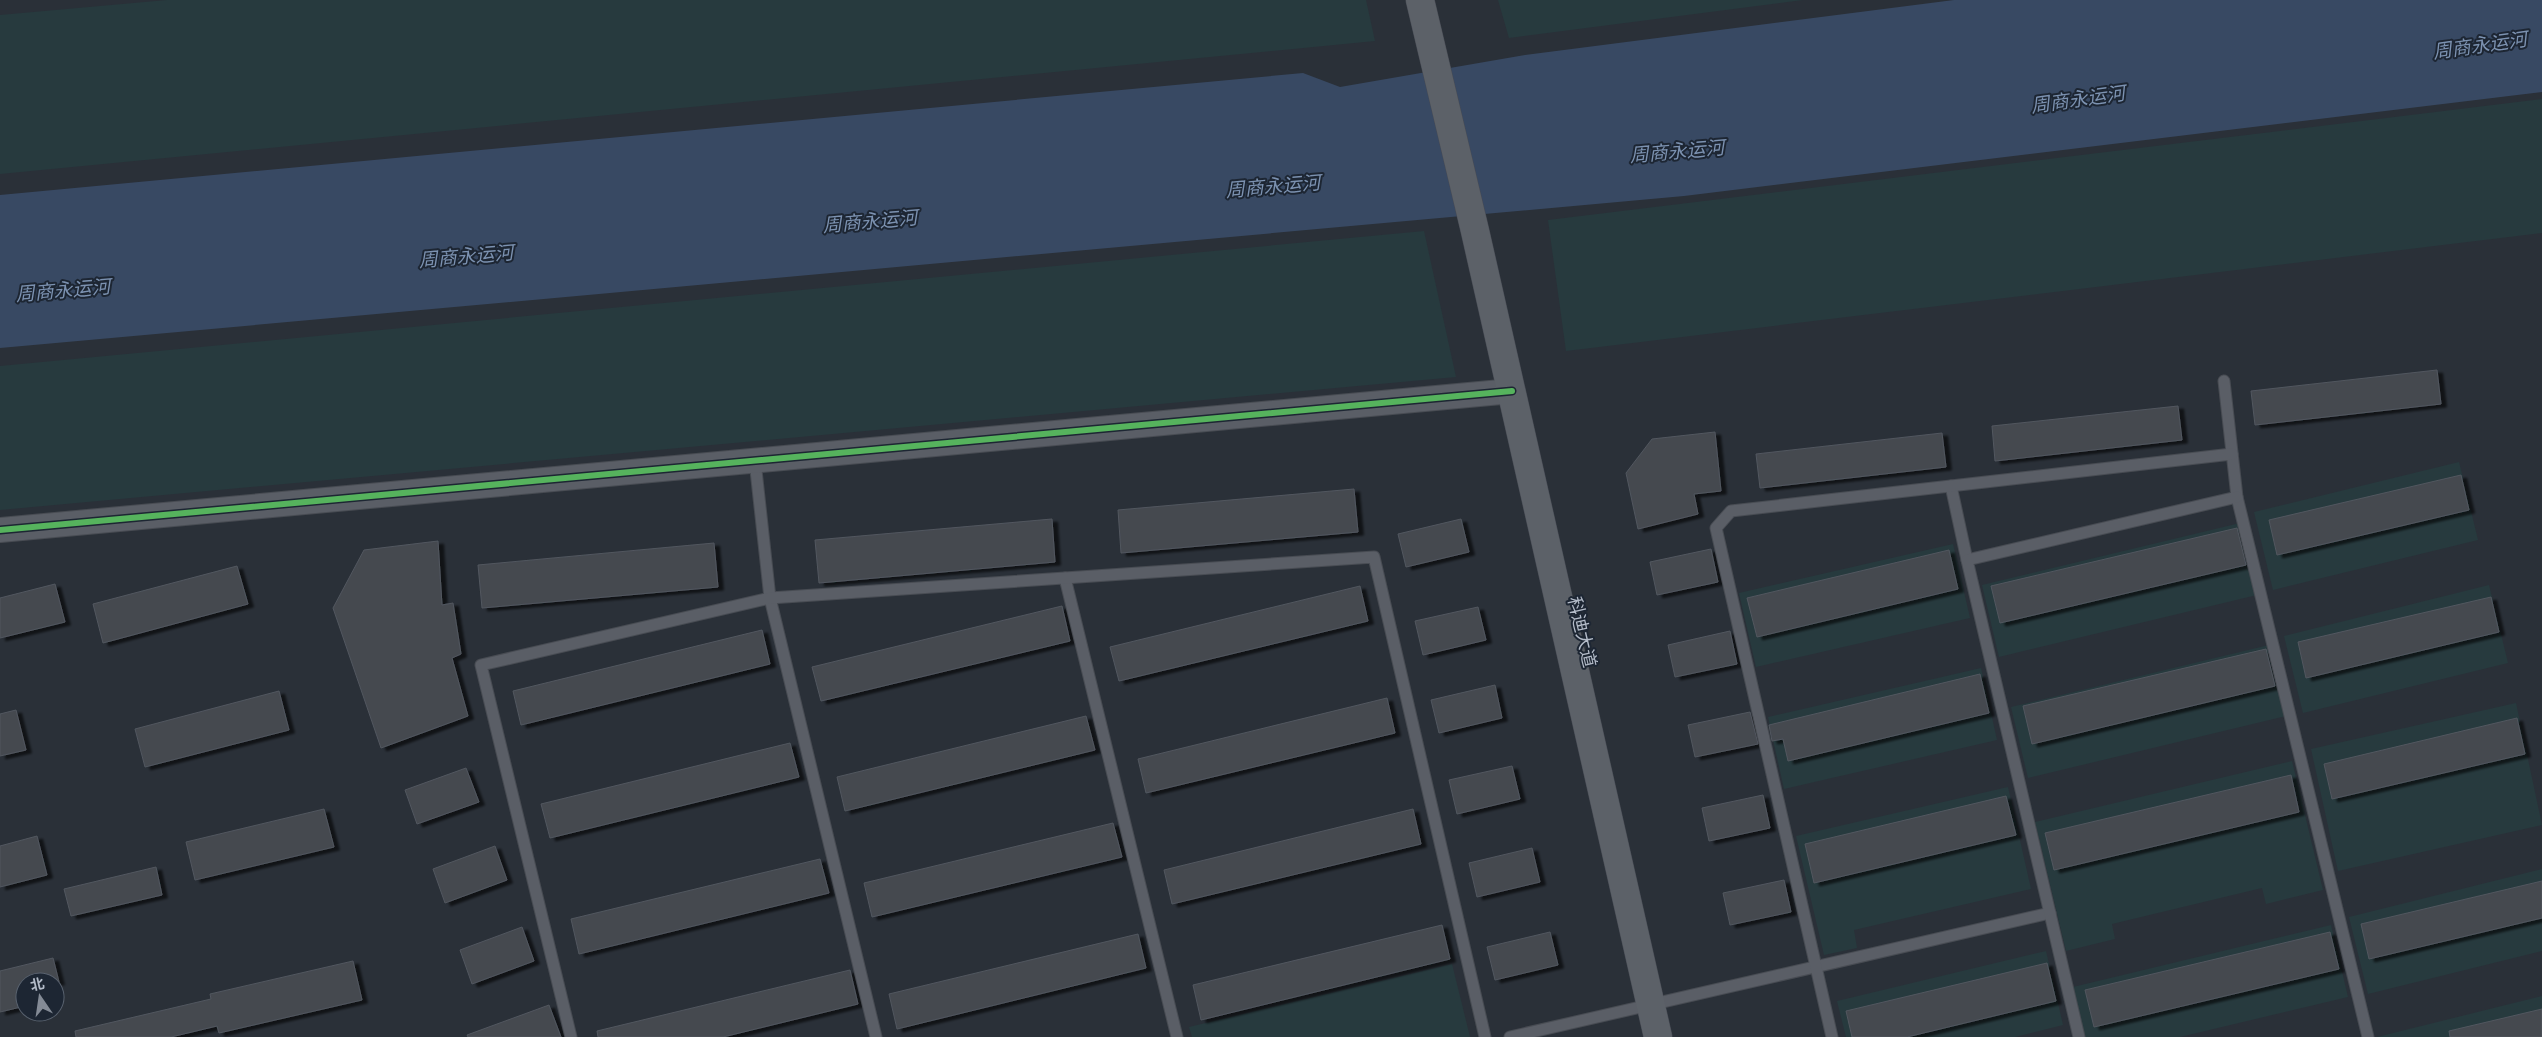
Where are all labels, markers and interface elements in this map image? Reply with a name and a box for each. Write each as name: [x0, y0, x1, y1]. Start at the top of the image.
water label: 周商永运河: [2431, 26, 2533, 65]
water label: 周商永运河: [2029, 80, 2131, 119]
water label: 周商永运河: [1629, 135, 1729, 169]
water label: 周商永运河: [1225, 170, 1325, 204]
water label: 周商永运河: [822, 205, 922, 239]
water label: 周商永运河: [418, 240, 518, 274]
water label: 周商永运河: [15, 274, 115, 308]
street label: 科迪大道: [1562, 594, 1602, 670]
north arrow: [15, 972, 65, 1022]
text: 北: [28, 974, 46, 996]

